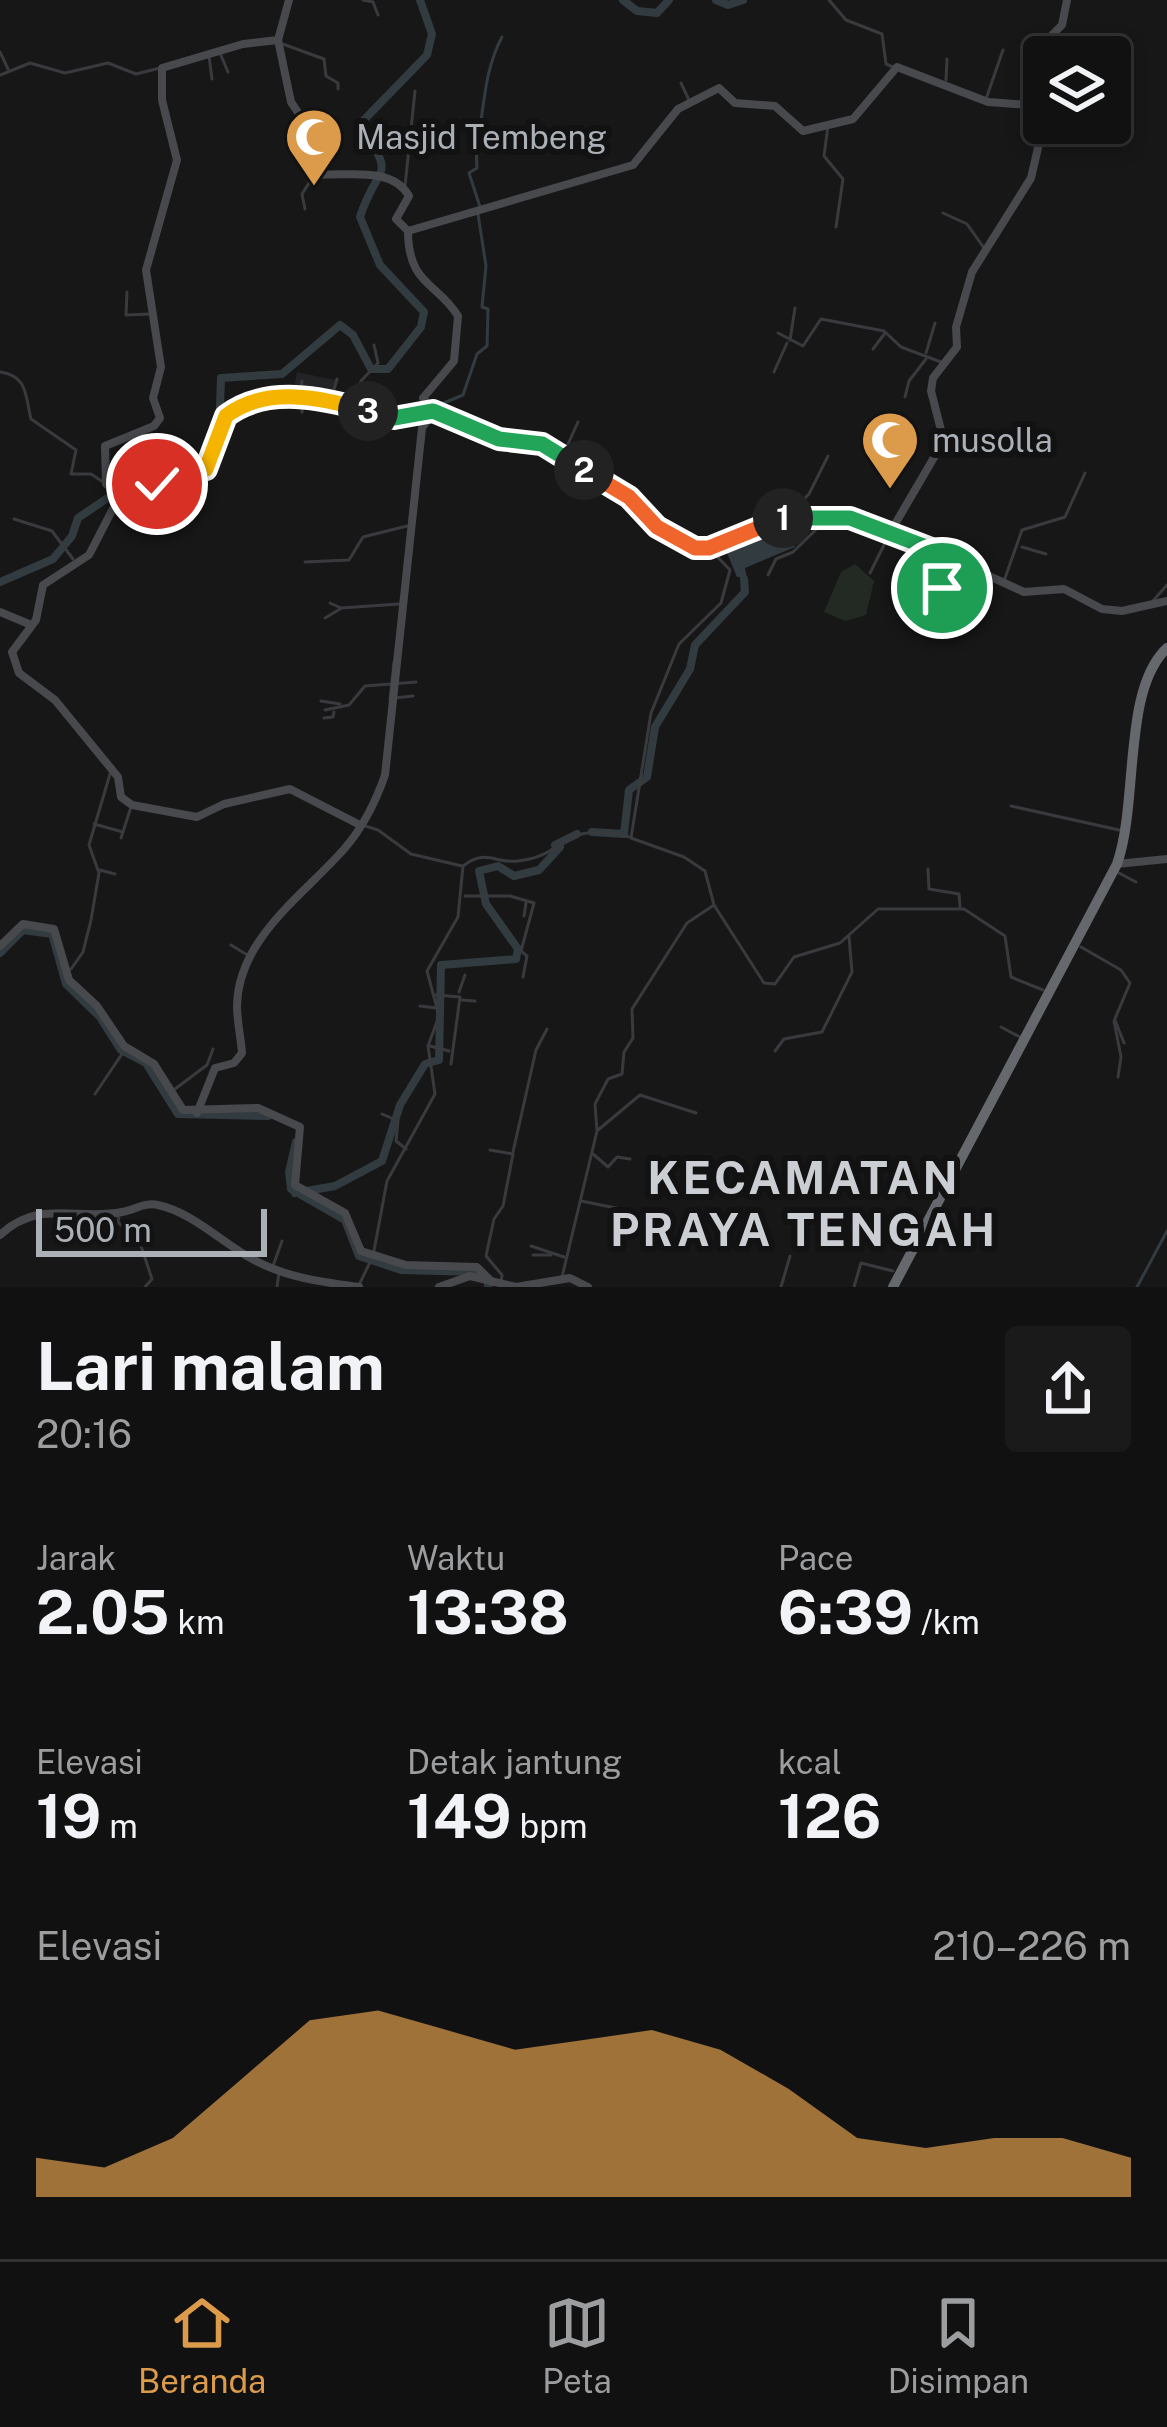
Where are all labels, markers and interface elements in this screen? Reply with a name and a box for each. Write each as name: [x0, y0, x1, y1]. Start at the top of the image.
map controls: [1023, 36, 1131, 144]
button: layers: [1023, 36, 1131, 144]
mosque icon: Masjid Tembeng: [283, 106, 345, 188]
place label: Masjid Tembeng: [356, 118, 607, 156]
pin: 3: [338, 381, 398, 441]
text: 3: [357, 392, 379, 430]
mosque icon: musolla: [859, 409, 921, 491]
place label: musolla: [932, 421, 1053, 459]
pin: [106, 433, 208, 535]
pin: 2: [554, 440, 614, 500]
icon: check: [124, 451, 190, 517]
text: 2: [574, 451, 594, 489]
pin: 1: [753, 488, 813, 548]
text: 1: [776, 499, 790, 537]
pin: [891, 537, 993, 639]
icon: arrive: [909, 555, 975, 621]
district label: KECAMATAN PRAYA TENGAH: [610, 1151, 998, 1256]
scale bar: [36, 1203, 267, 1256]
text: 500 m: [54, 1211, 152, 1249]
button: share: [1005, 1326, 1131, 1452]
text: Lari malam: [36, 1327, 385, 1405]
text: 20:16: [36, 1411, 132, 1457]
text: Jarak: [36, 1539, 116, 1577]
text: Waktu: [407, 1539, 505, 1577]
text: Pace: [778, 1539, 853, 1577]
text: 2.05: [36, 1577, 169, 1648]
text: 13:38: [407, 1577, 569, 1648]
text: 6:39: [778, 1577, 913, 1648]
text: km: [169, 1603, 225, 1641]
text: /km: [913, 1603, 980, 1641]
text: Elevasi: [36, 1743, 143, 1781]
text: Detak jantung: [407, 1743, 622, 1781]
text: kcal: [778, 1743, 842, 1781]
text: 19: [36, 1781, 101, 1852]
text: 149: [407, 1781, 512, 1852]
text: 126: [778, 1781, 881, 1852]
text: m: [101, 1807, 138, 1845]
text: bpm: [512, 1807, 588, 1845]
text: Elevasi: [36, 1923, 162, 1969]
text: 210–226 m: [932, 1923, 1131, 1969]
tab: Beranda: [138, 2290, 266, 2400]
tab: Peta: [542, 2290, 612, 2400]
tab: Disimpan: [888, 2290, 1029, 2400]

